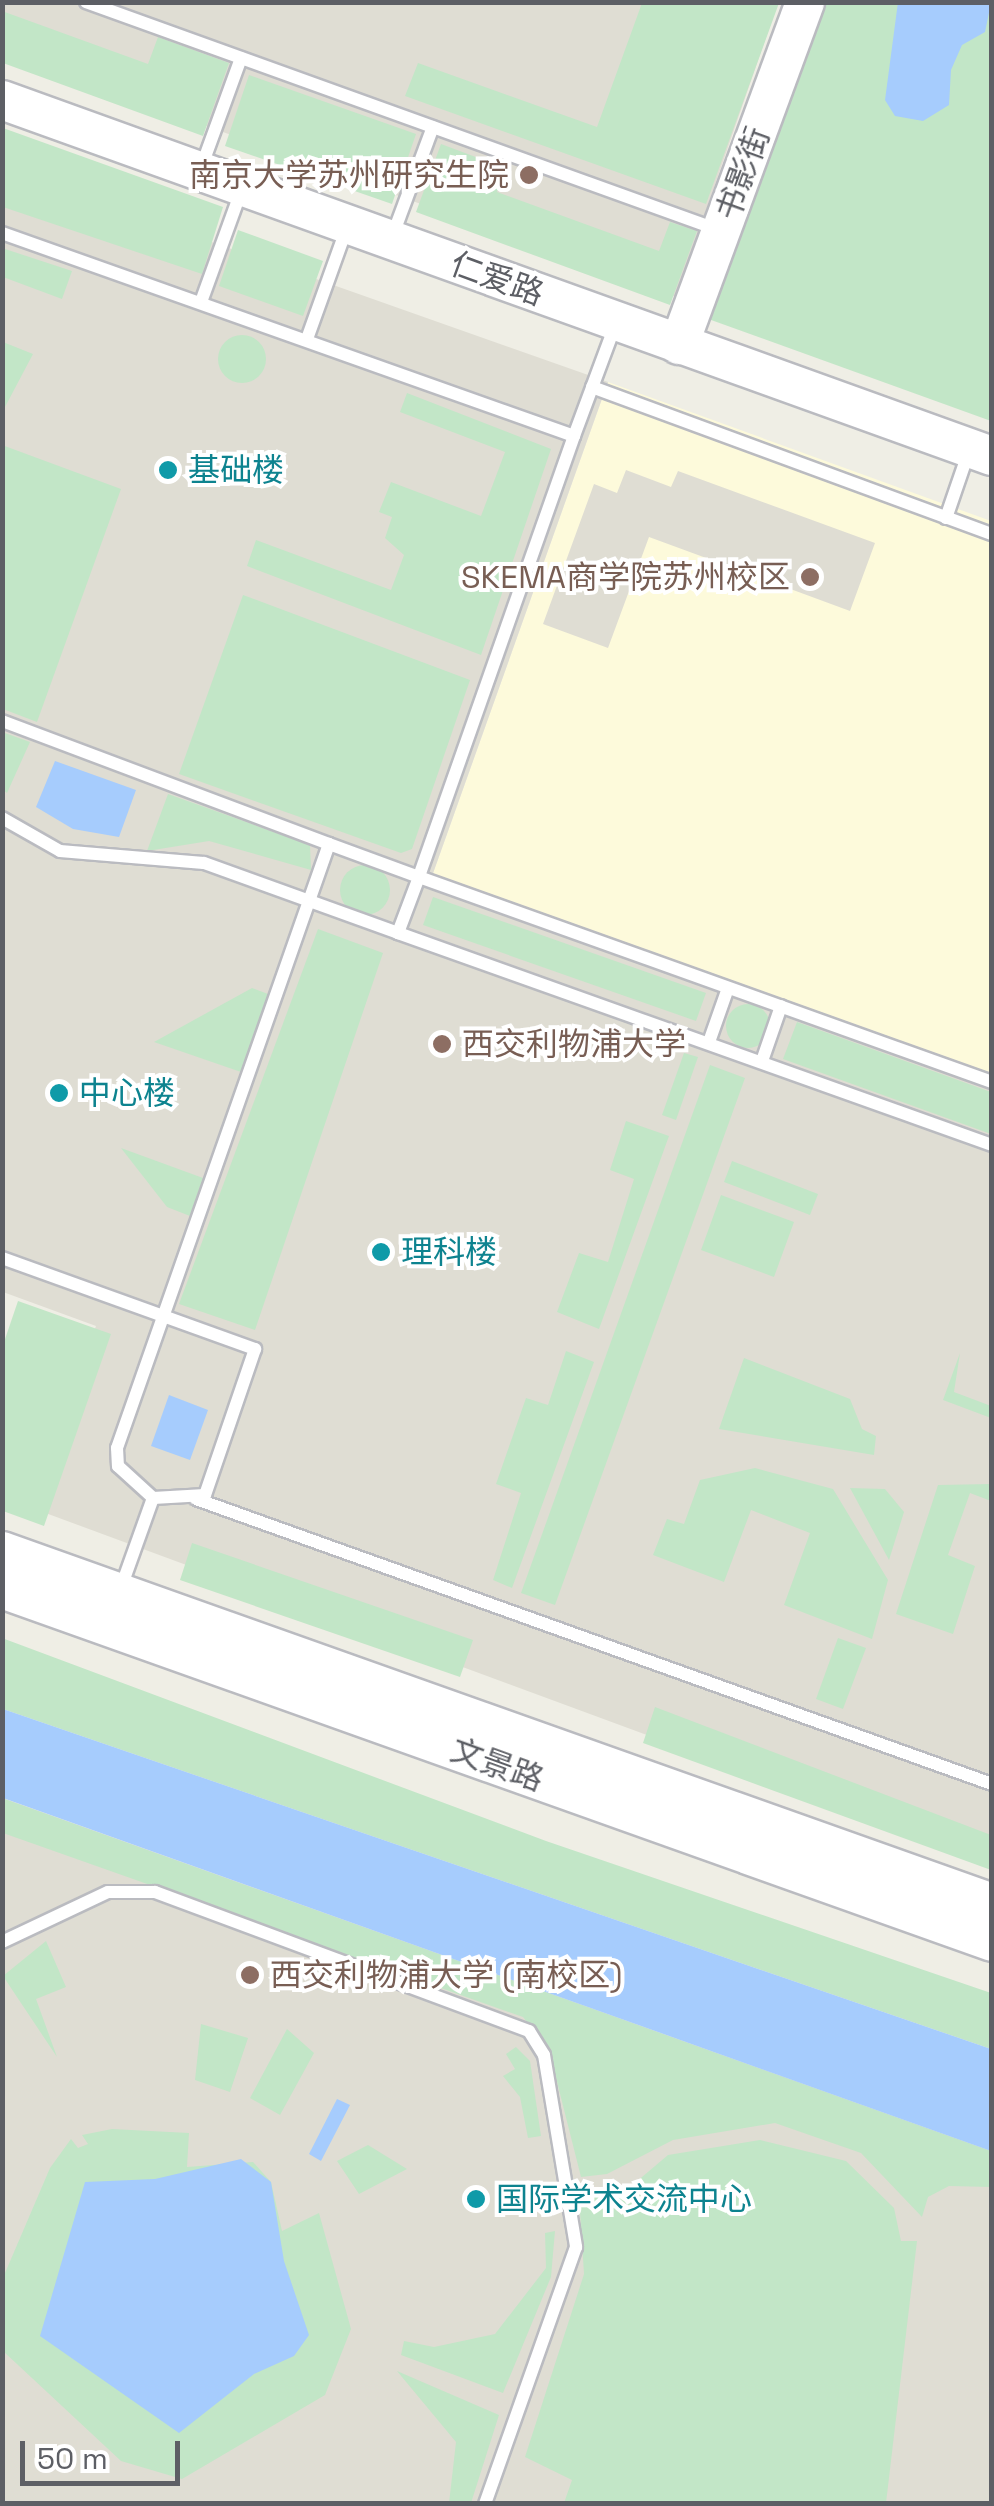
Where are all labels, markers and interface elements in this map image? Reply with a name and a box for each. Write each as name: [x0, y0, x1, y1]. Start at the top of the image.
street label: 书影街: [709, 122, 777, 226]
place label: 南京大学苏州研究生院: [189, 156, 509, 194]
marker: 南京大学苏州研究生院: [518, 164, 540, 186]
street label: 仁爱路: [445, 245, 549, 313]
place label: 基础楼: [188, 451, 284, 489]
marker: 基础楼: [157, 459, 179, 481]
place label: SKEMA商学院苏州校区: [461, 558, 790, 596]
marker: SKEMA商学院苏州校区: [799, 566, 821, 588]
place label: 西交利物浦大学: [462, 1025, 686, 1063]
marker: 西交利物浦大学: [431, 1033, 453, 1055]
place label: 中心楼: [79, 1074, 175, 1112]
marker: 中心楼: [48, 1082, 70, 1104]
place label: 理科楼: [401, 1233, 497, 1271]
marker: 理科楼: [370, 1241, 392, 1263]
street label: 文景路: [445, 1731, 549, 1799]
place label: 西交利物浦大学 (南校区): [270, 1956, 622, 1994]
marker: 西交利物浦大学 (南校区): [239, 1964, 261, 1986]
place label: 国际学术交流中心: [496, 2180, 752, 2218]
marker: 国际学术交流中心: [465, 2188, 487, 2210]
scale bar: [25, 2421, 185, 2483]
text: 50 m: [37, 2439, 108, 2478]

